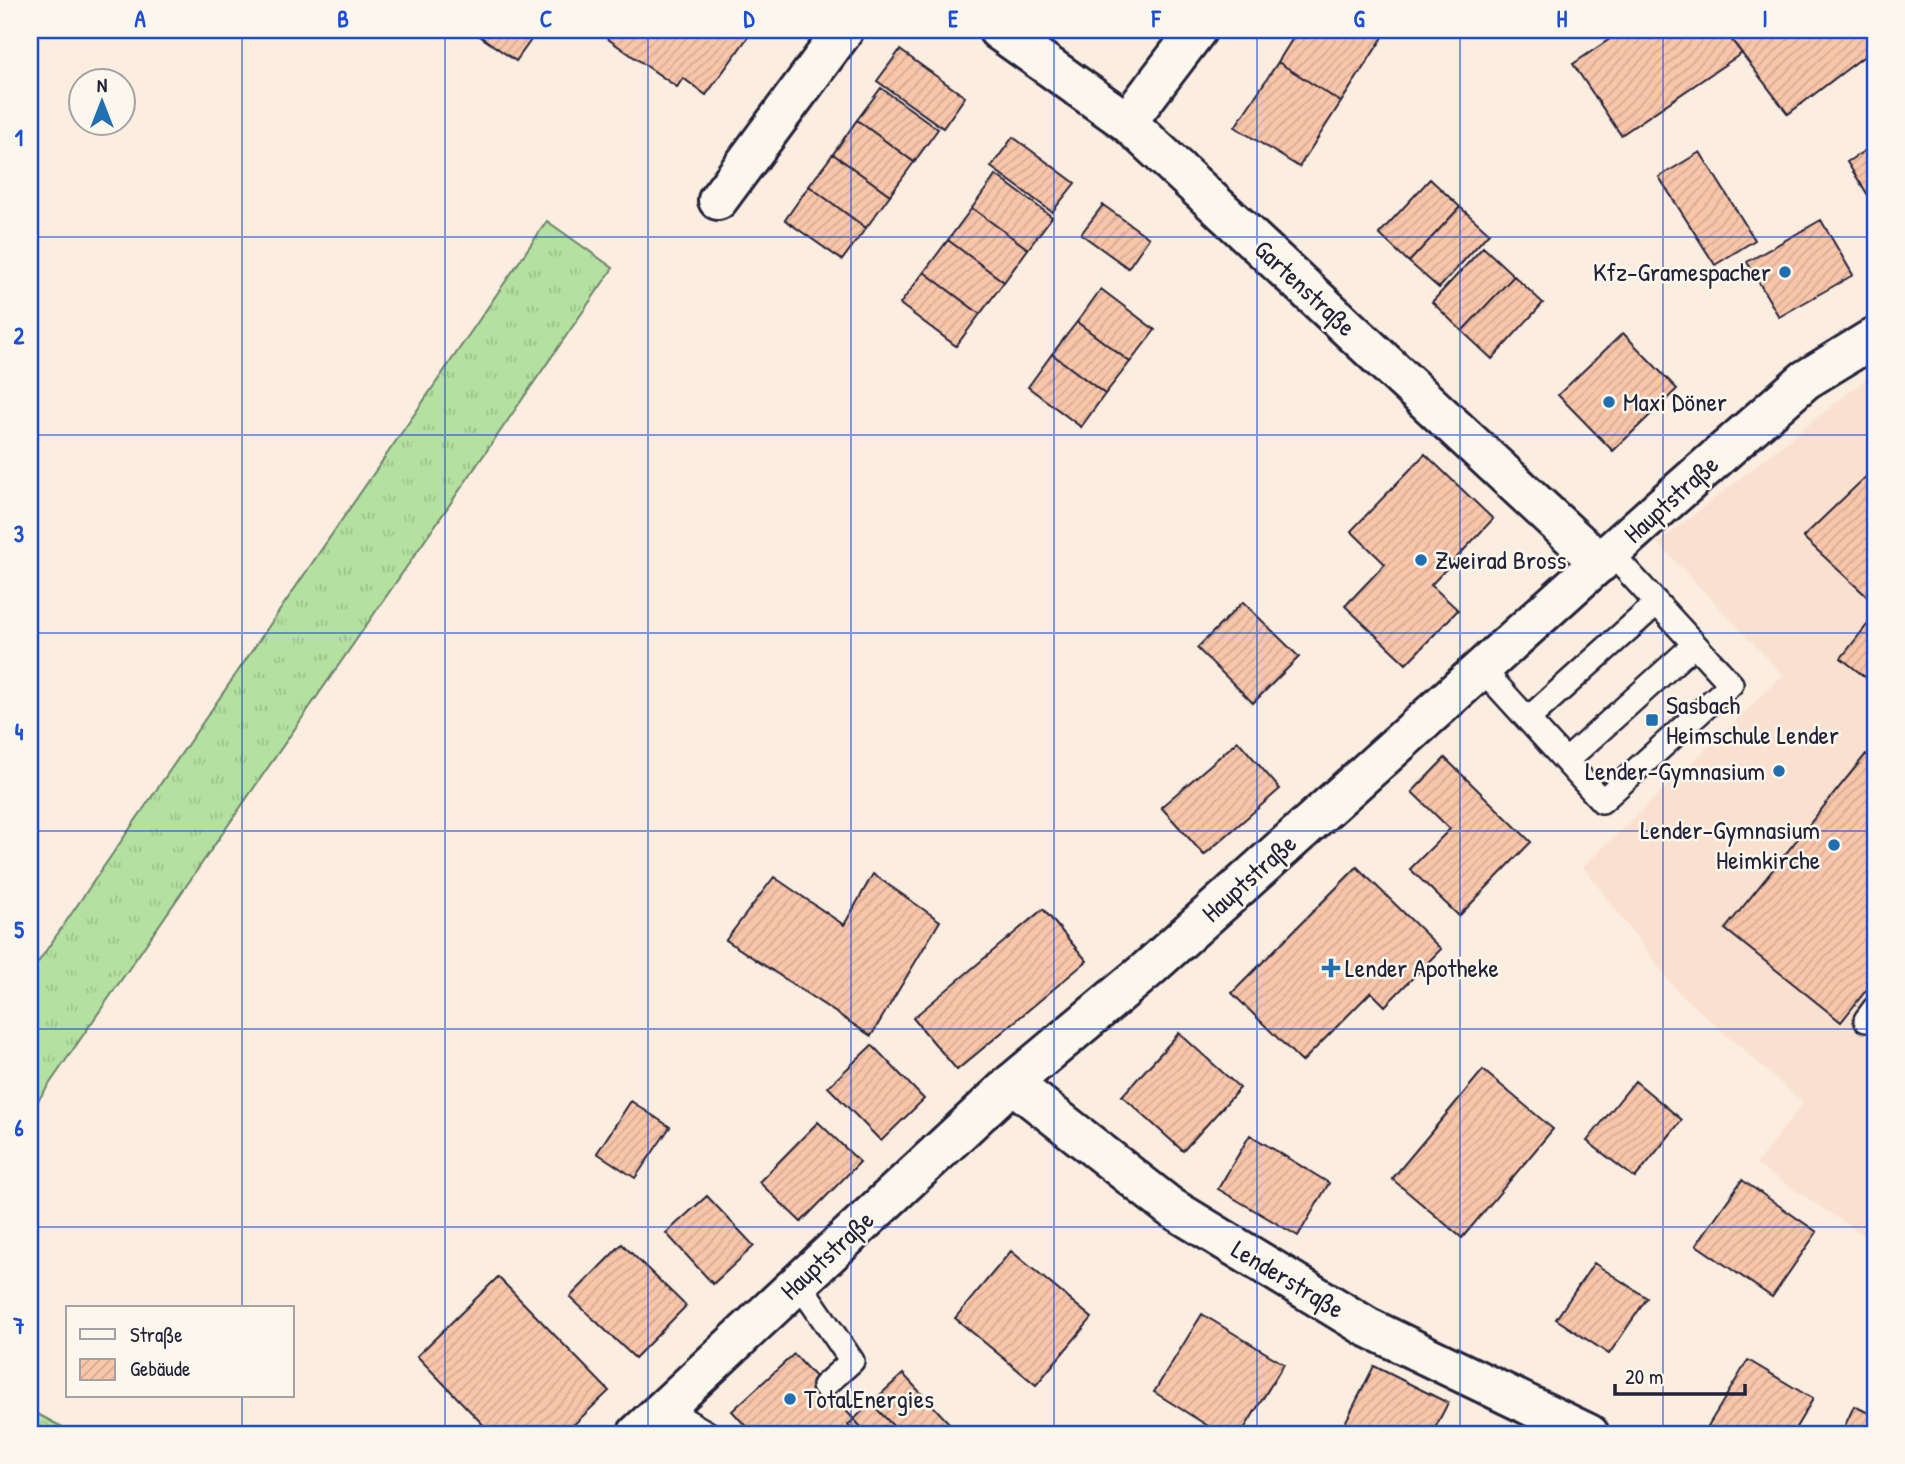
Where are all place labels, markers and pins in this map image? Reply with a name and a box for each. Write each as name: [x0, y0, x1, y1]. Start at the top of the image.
place label: Kfz-Gramespacher: [1593, 254, 1771, 289]
marker: Kfz-Gramespacher: [1777, 264, 1793, 280]
place label: Maxi Döner: [1623, 384, 1727, 419]
marker: Maxi Döner: [1601, 394, 1617, 410]
place label: Zweirad Bross: [1435, 542, 1566, 577]
marker: Zweirad Bross: [1413, 552, 1429, 568]
place label: Sasbach Heimschule Lender: [1666, 687, 1839, 752]
marker: Sasbach Heimschule Lender: [1644, 712, 1660, 728]
place label: Lender-Gymnasium: [1585, 753, 1765, 788]
marker: Lender-Gymnasium: [1771, 763, 1787, 779]
place label: Lender-Gymnasium Heimkirche: [1640, 812, 1820, 877]
marker: Lender-Gymnasium Heimkirche: [1826, 837, 1842, 853]
place label: Lender Apotheke: [1345, 950, 1499, 985]
marker: Lender Apotheke: [1323, 960, 1339, 976]
place label: TotalEnergies: [804, 1381, 934, 1416]
marker: TotalEnergies: [782, 1391, 798, 1407]

